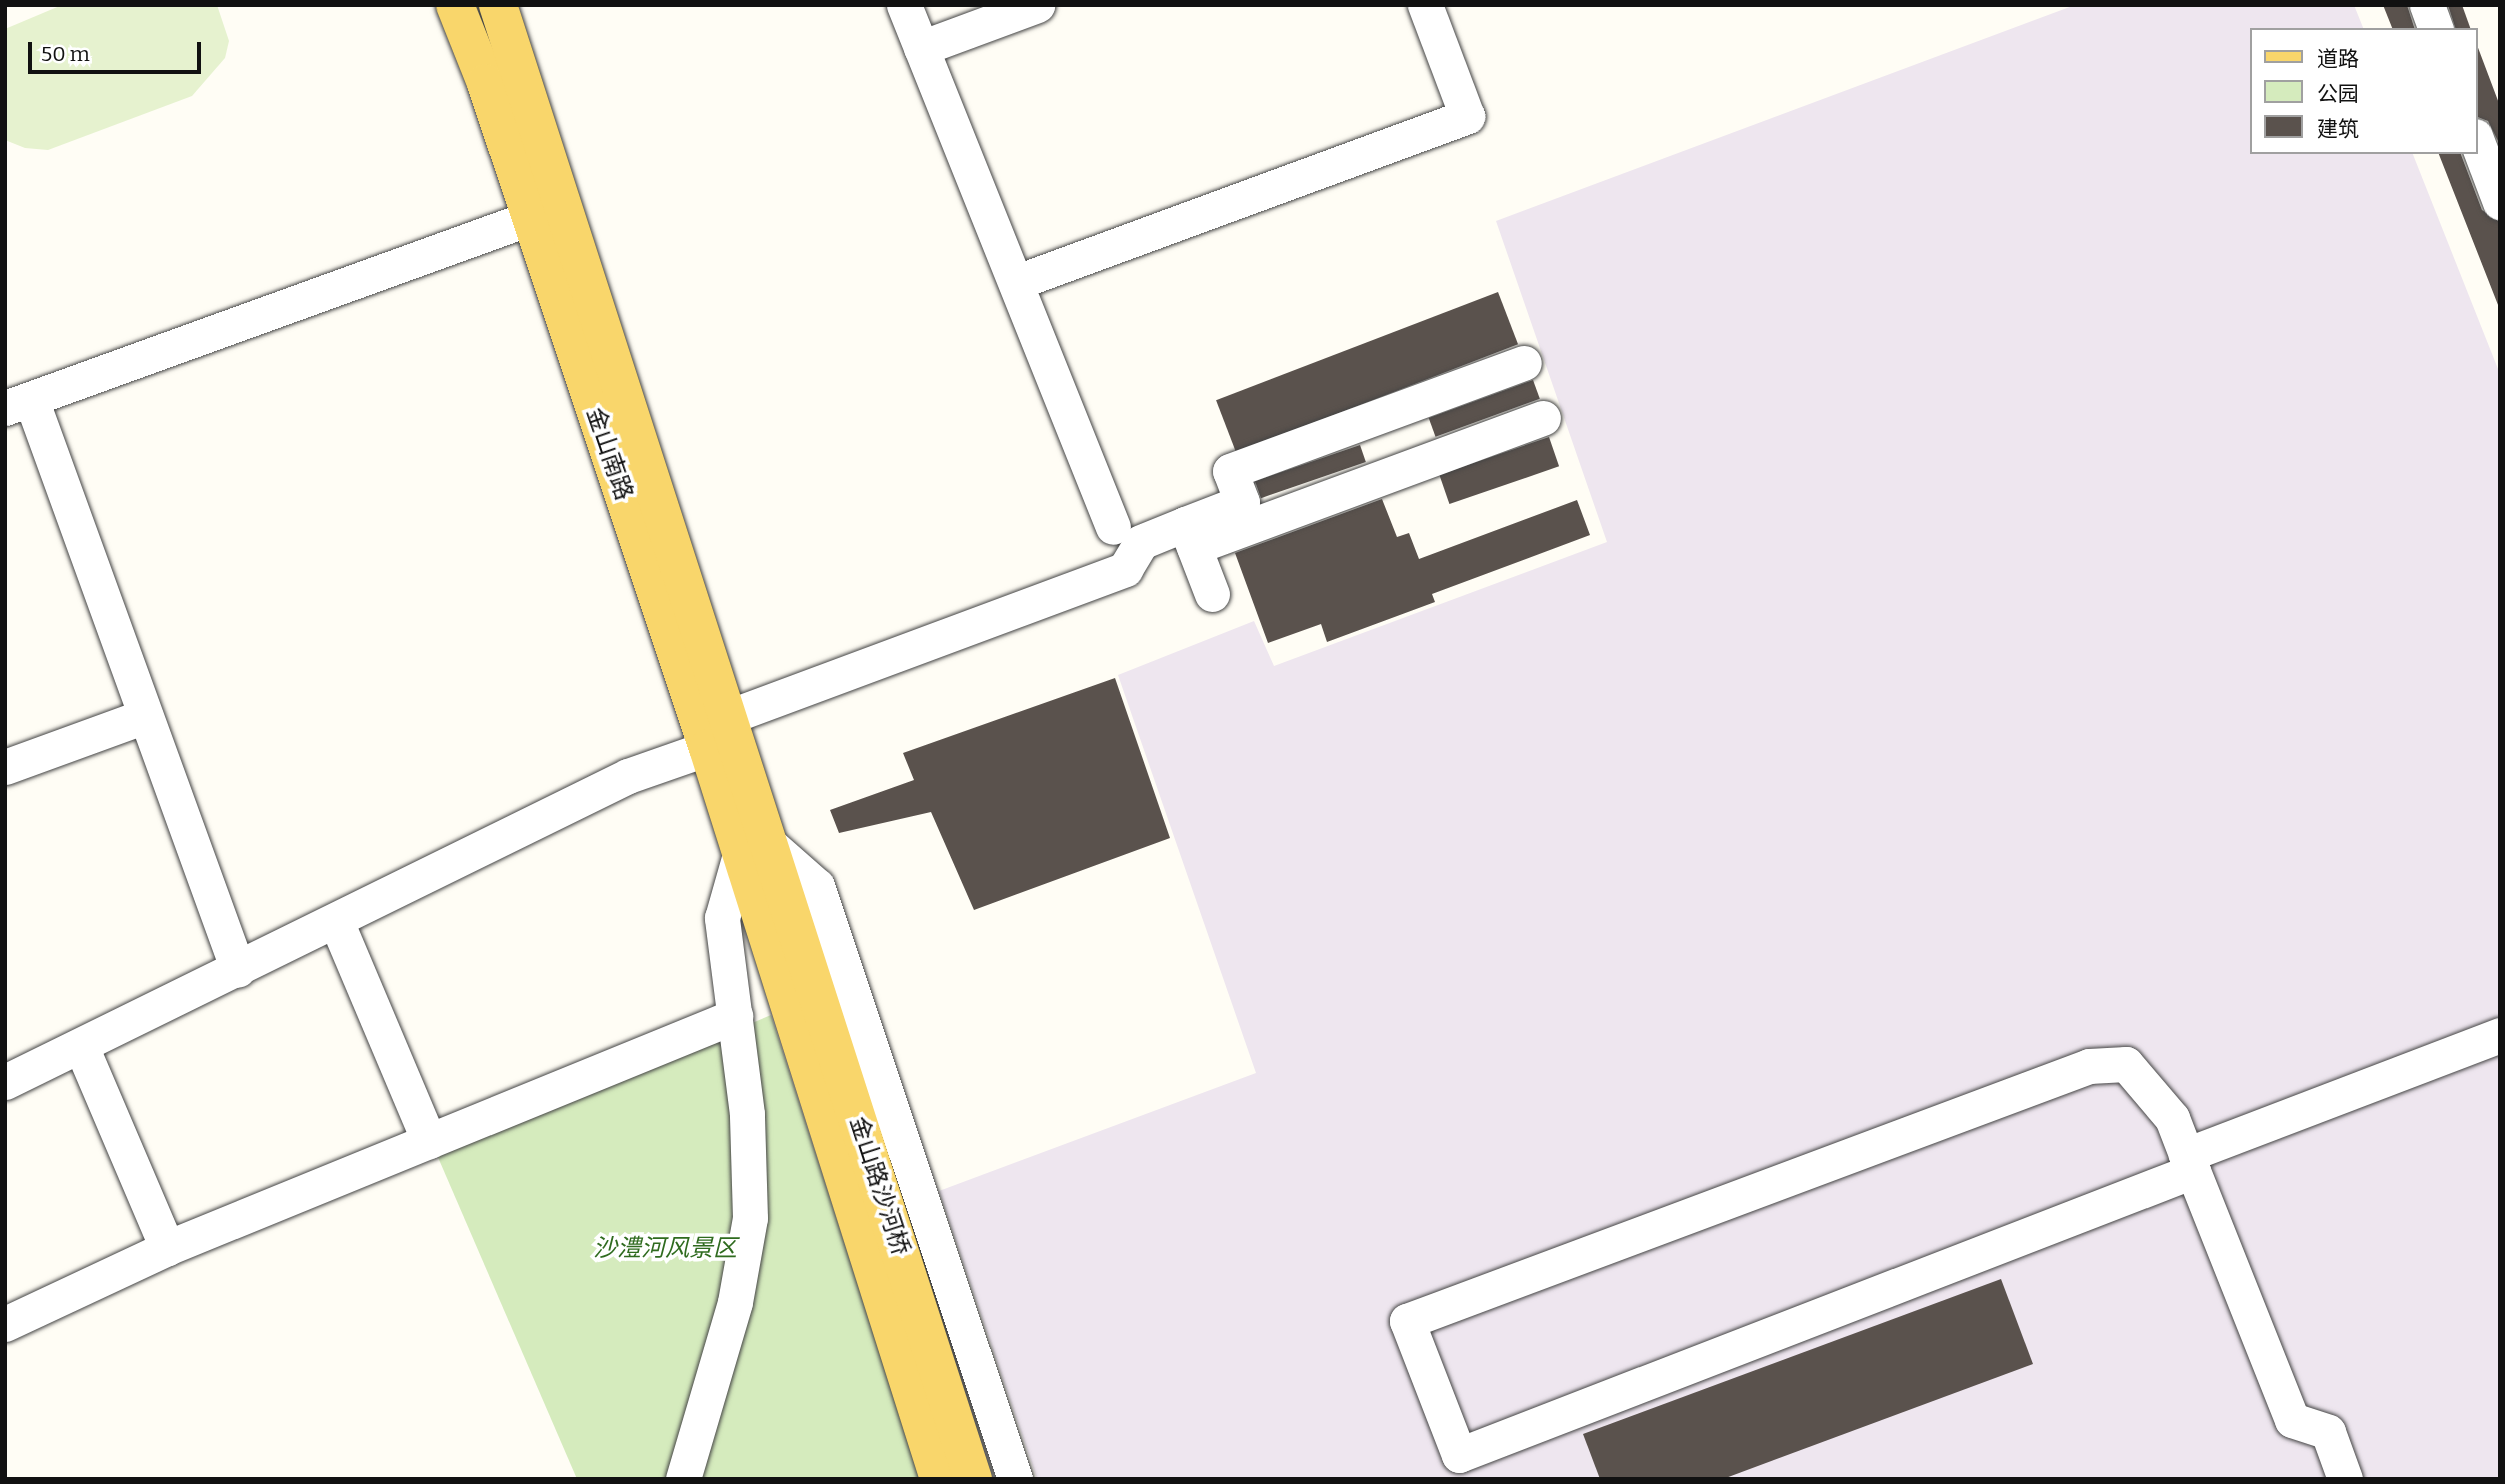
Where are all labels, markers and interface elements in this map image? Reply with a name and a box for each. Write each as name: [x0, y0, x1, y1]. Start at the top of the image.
scale bar: [32, 28, 205, 72]
legend: [2250, 28, 2477, 154]
text: 50 m: [41, 41, 90, 67]
text: 道路: [2317, 46, 2359, 72]
text: 公园: [2317, 81, 2359, 107]
text: 建筑: [2317, 116, 2359, 142]
street label: 金山南路: [580, 404, 638, 504]
street label: 金山路沙河桥: [843, 1113, 915, 1259]
park label: 沙澧河风景区: [593, 1235, 737, 1263]

